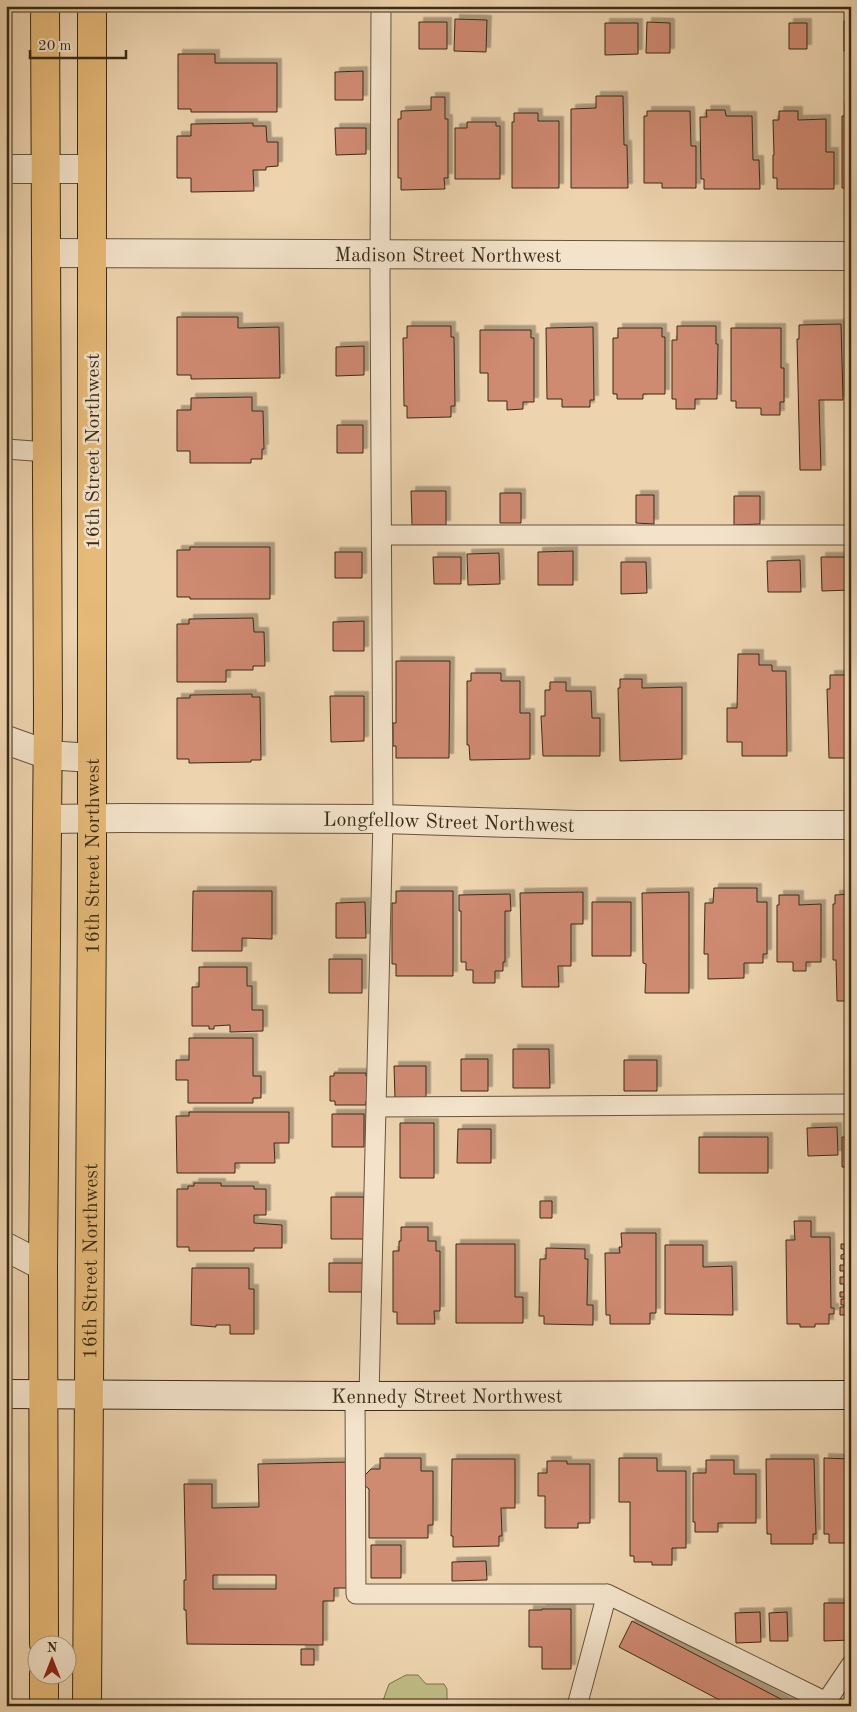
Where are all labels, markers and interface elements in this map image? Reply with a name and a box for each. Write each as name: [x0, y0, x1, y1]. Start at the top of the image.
scale bar: [30, 28, 126, 60]
text: 20 m: [38, 39, 72, 54]
street label: Madison Street Northwest: [334, 246, 562, 267]
street label: 16th Street Northwest: [84, 353, 104, 549]
street label: 16th Street Northwest: [84, 758, 104, 954]
street label: Longfellow Street Northwest: [323, 811, 575, 837]
street label: 16th Street Northwest: [81, 1163, 102, 1359]
street label: Kennedy Street Northwest: [331, 1388, 563, 1408]
north arrow: [28, 1634, 78, 1684]
text: N: [47, 1641, 58, 1655]

